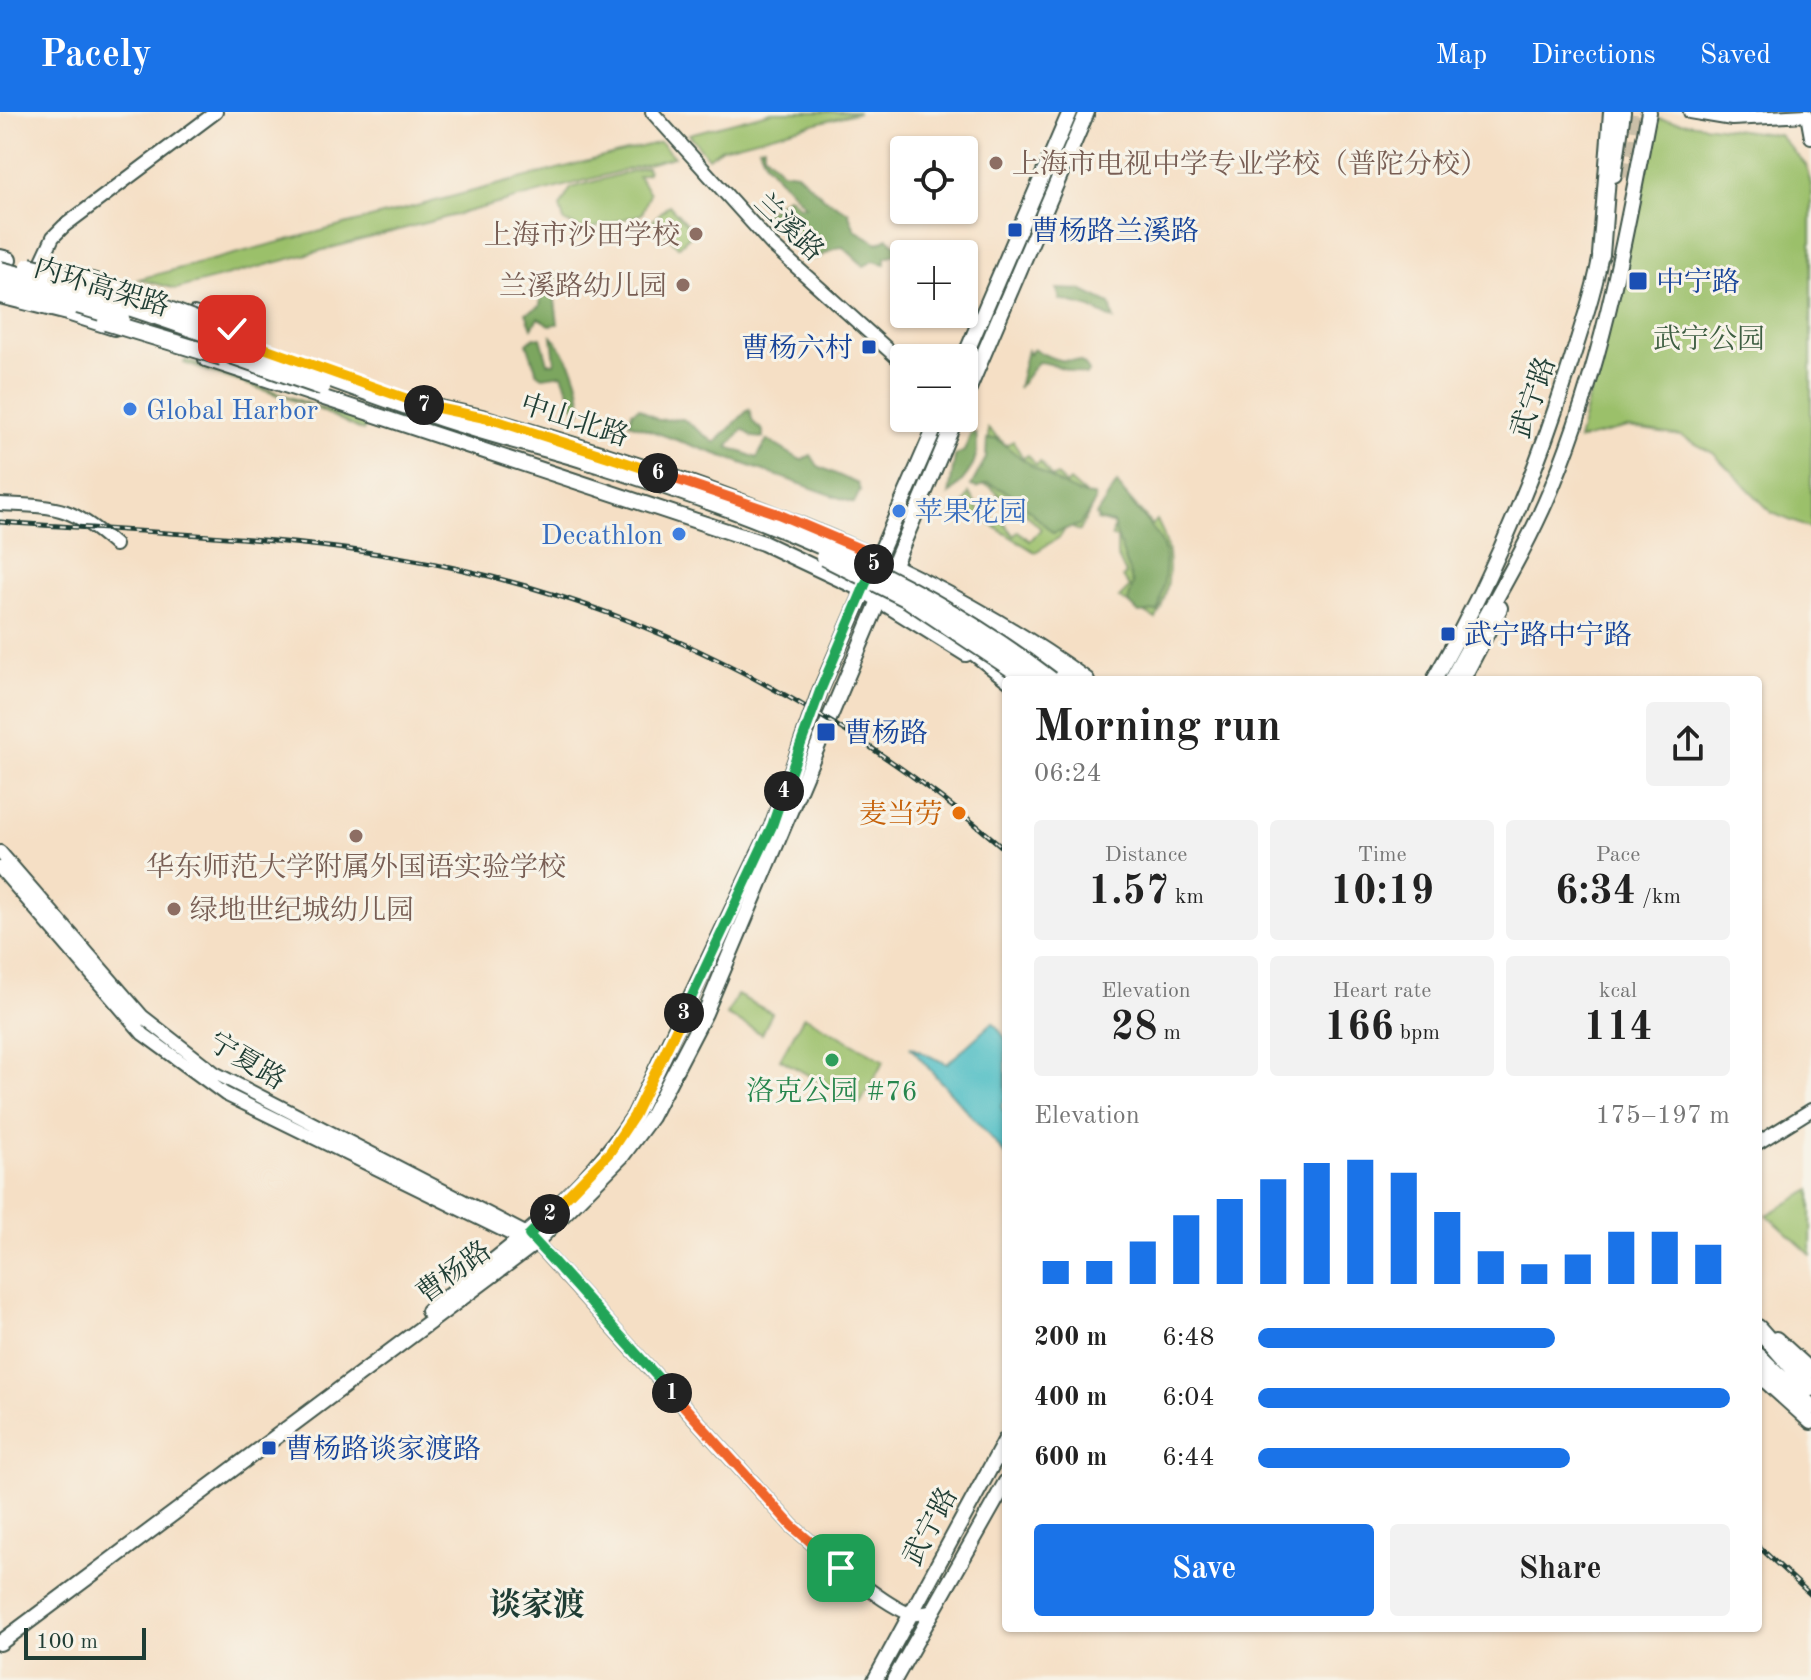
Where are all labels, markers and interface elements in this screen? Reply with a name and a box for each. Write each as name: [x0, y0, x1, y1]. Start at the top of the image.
text: Pacely: [40, 37, 152, 75]
text: Map: [1435, 42, 1487, 70]
text: Directions: [1531, 42, 1656, 70]
text: Saved: [1700, 42, 1771, 70]
map controls: [890, 136, 978, 432]
button: locate: [890, 136, 978, 224]
place label: 上海市电视中学专业学校（普陀分校）: [1012, 149, 1488, 180]
marker: 上海市电视中学专业学校（普陀分校）: [987, 154, 1005, 172]
street label: 兰溪路: [748, 187, 830, 267]
place label: 曹杨路兰溪路: [1031, 216, 1199, 247]
place label: 上海市沙田学校: [484, 220, 680, 251]
marker: 曹杨路兰溪路: [1006, 221, 1024, 239]
marker: 上海市沙田学校: [687, 225, 705, 243]
button: +: [890, 240, 978, 328]
street label: 内环高架路: [30, 252, 173, 323]
place label: 中宁路: [1656, 267, 1740, 298]
marker: 中宁路: [1627, 270, 1649, 292]
place label: 兰溪路幼儿园: [499, 271, 667, 302]
marker: 兰溪路幼儿园: [674, 276, 692, 294]
pin: [198, 295, 266, 363]
icon: check: [210, 307, 254, 351]
park label: 武宁公园: [1653, 324, 1765, 355]
place label: 曹杨六村: [741, 333, 853, 364]
marker: 曹杨六村: [860, 338, 878, 356]
button: −: [890, 344, 978, 432]
street label: 武宁路: [1505, 353, 1562, 442]
pin: 7: [404, 385, 444, 425]
street label: 中山北路: [516, 388, 633, 452]
text: 7: [418, 394, 430, 416]
place label: Global Harbor: [146, 398, 318, 426]
marker: Global Harbor: [121, 400, 139, 418]
pin: 6: [638, 453, 678, 493]
text: 6: [652, 462, 664, 484]
place label: 苹果花园: [915, 497, 1027, 528]
marker: 苹果花园: [890, 502, 908, 520]
place label: Decathlon: [541, 523, 663, 551]
marker: Decathlon: [670, 525, 688, 543]
pin: 5: [854, 544, 894, 584]
text: 5: [868, 553, 880, 575]
place label: 武宁路中宁路: [1464, 620, 1632, 651]
marker: 武宁路中宁路: [1439, 625, 1457, 643]
button: share: [1646, 702, 1730, 786]
text: Morning run: [1034, 706, 1281, 750]
place label: 曹杨路: [844, 718, 928, 749]
marker: 曹杨路: [815, 721, 837, 743]
text: 06:24: [1034, 761, 1102, 787]
pin: 4: [764, 771, 804, 811]
text: 4: [778, 780, 790, 802]
place label: 麦当劳: [859, 799, 943, 830]
marker: 麦当劳: [950, 804, 968, 822]
marker: 华东师范大学附属外国语实验学校: [347, 827, 365, 845]
text: Distance: [1105, 844, 1187, 866]
text: Time: [1357, 844, 1407, 866]
text: Pace: [1596, 844, 1640, 866]
place label: 华东师范大学附属外国语实验学校: [146, 852, 566, 883]
text: 1.57: [1088, 873, 1169, 913]
text: 10:19: [1330, 873, 1434, 913]
text: 6:34: [1555, 873, 1636, 913]
text: km: [1169, 886, 1204, 908]
text: /km: [1636, 886, 1681, 908]
place label: 绿地世纪城幼儿园: [190, 895, 414, 926]
marker: 绿地世纪城幼儿园: [165, 900, 183, 918]
text: Elevation: [1101, 980, 1191, 1002]
text: Heart rate: [1333, 980, 1431, 1002]
text: kcal: [1599, 980, 1637, 1002]
pin: 3: [664, 993, 704, 1033]
text: 3: [678, 1002, 690, 1024]
text: 28: [1111, 1009, 1157, 1049]
text: 166: [1324, 1009, 1394, 1049]
text: 114: [1583, 1009, 1653, 1049]
text: m: [1157, 1022, 1181, 1044]
text: bpm: [1394, 1022, 1440, 1044]
street label: 宁夏路: [203, 1026, 291, 1096]
marker: 洛克公园 #76: [823, 1051, 841, 1069]
place label: 洛克公园 #76: [746, 1076, 918, 1107]
text: Elevation: [1034, 1103, 1140, 1129]
text: 175–197 m: [1595, 1103, 1730, 1129]
pin: 2: [530, 1194, 570, 1234]
text: 2: [544, 1203, 556, 1225]
street label: 曹杨路: [411, 1235, 497, 1309]
text: 200 m: [1034, 1325, 1107, 1351]
text: 6:48: [1162, 1325, 1215, 1351]
pin: 1: [652, 1373, 692, 1413]
text: 1: [666, 1382, 678, 1404]
text: 400 m: [1034, 1385, 1107, 1411]
text: 6:04: [1162, 1385, 1215, 1411]
place label: 曹杨路谈家渡路: [285, 1434, 481, 1465]
marker: 曹杨路谈家渡路: [260, 1439, 278, 1457]
text: 600 m: [1034, 1445, 1107, 1471]
text: 6:44: [1162, 1445, 1215, 1471]
street label: 武宁路: [897, 1482, 964, 1571]
button: Save: [1034, 1524, 1374, 1616]
button: Share: [1390, 1524, 1730, 1616]
pin: [807, 1534, 875, 1602]
icon: arrive: [819, 1546, 863, 1590]
district label: 谈家渡: [489, 1587, 585, 1623]
scale bar: [24, 1624, 146, 1660]
text: 100 m: [36, 1631, 98, 1653]

